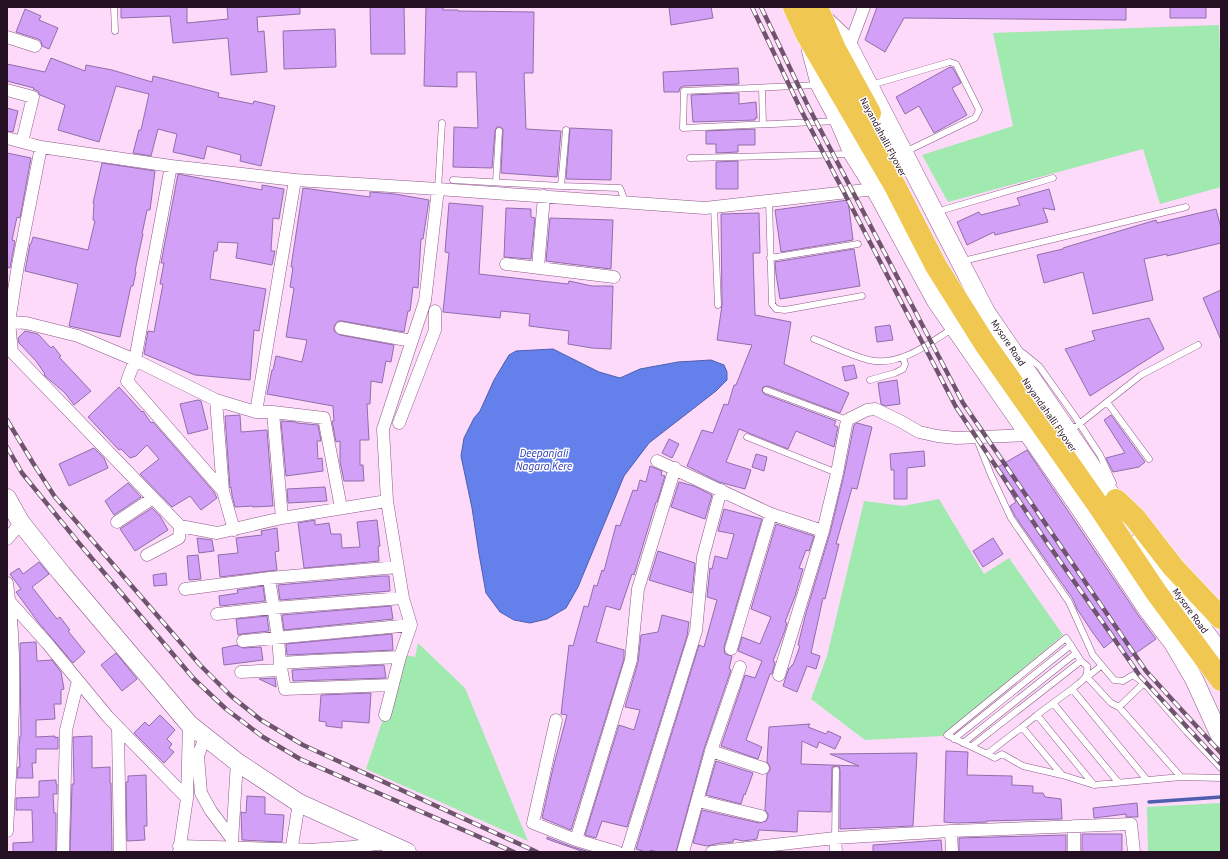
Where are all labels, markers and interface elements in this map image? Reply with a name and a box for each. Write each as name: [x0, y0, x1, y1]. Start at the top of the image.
street label: Nayandahalli Flyover: [856, 95, 910, 179]
street label: Mysore Road: [987, 317, 1029, 369]
street label: Nayandahalli Flyover: [1018, 375, 1080, 455]
water label: Deepanjali Nagara Kere: [516, 446, 572, 474]
street label: Mysore Road: [1169, 585, 1211, 637]

